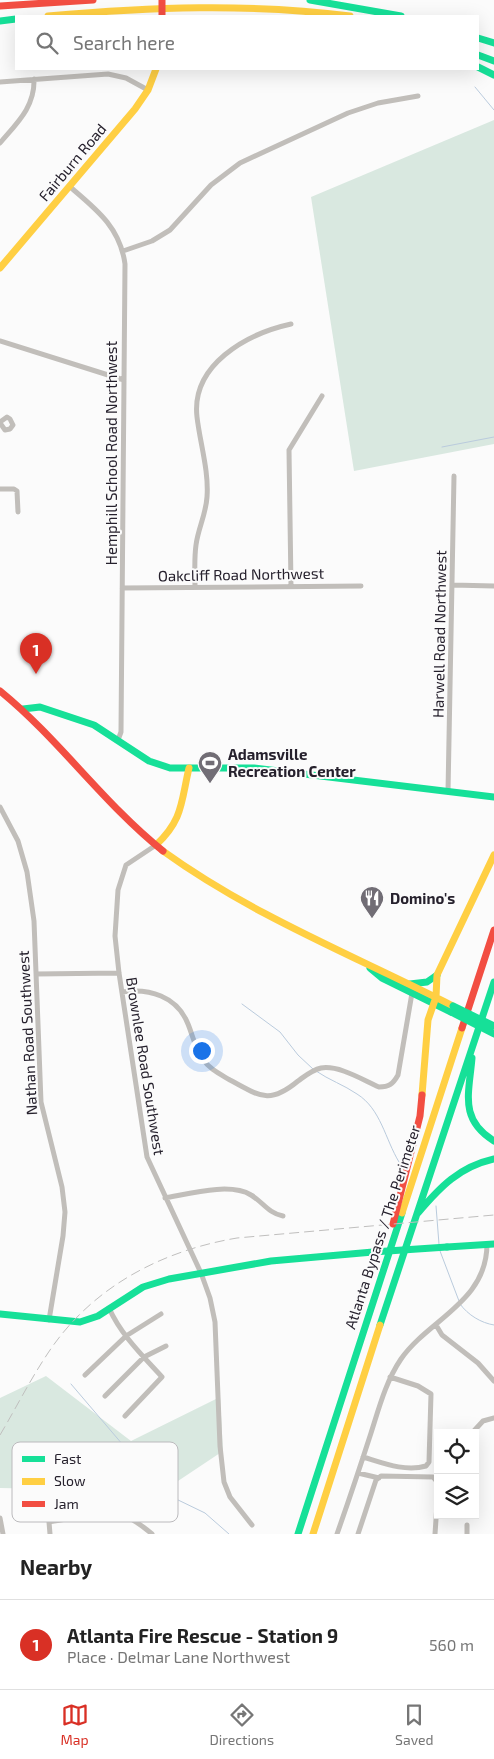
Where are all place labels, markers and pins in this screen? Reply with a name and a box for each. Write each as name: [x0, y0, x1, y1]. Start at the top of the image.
pin: 1: [20, 633, 52, 674]
place label: Adamsville Recreation Center: [228, 745, 356, 780]
sports icon: Adamsville Recreation Center: [197, 750, 223, 784]
restaurant icon: Domino's: [359, 885, 385, 919]
place label: Domino's: [390, 889, 455, 907]

